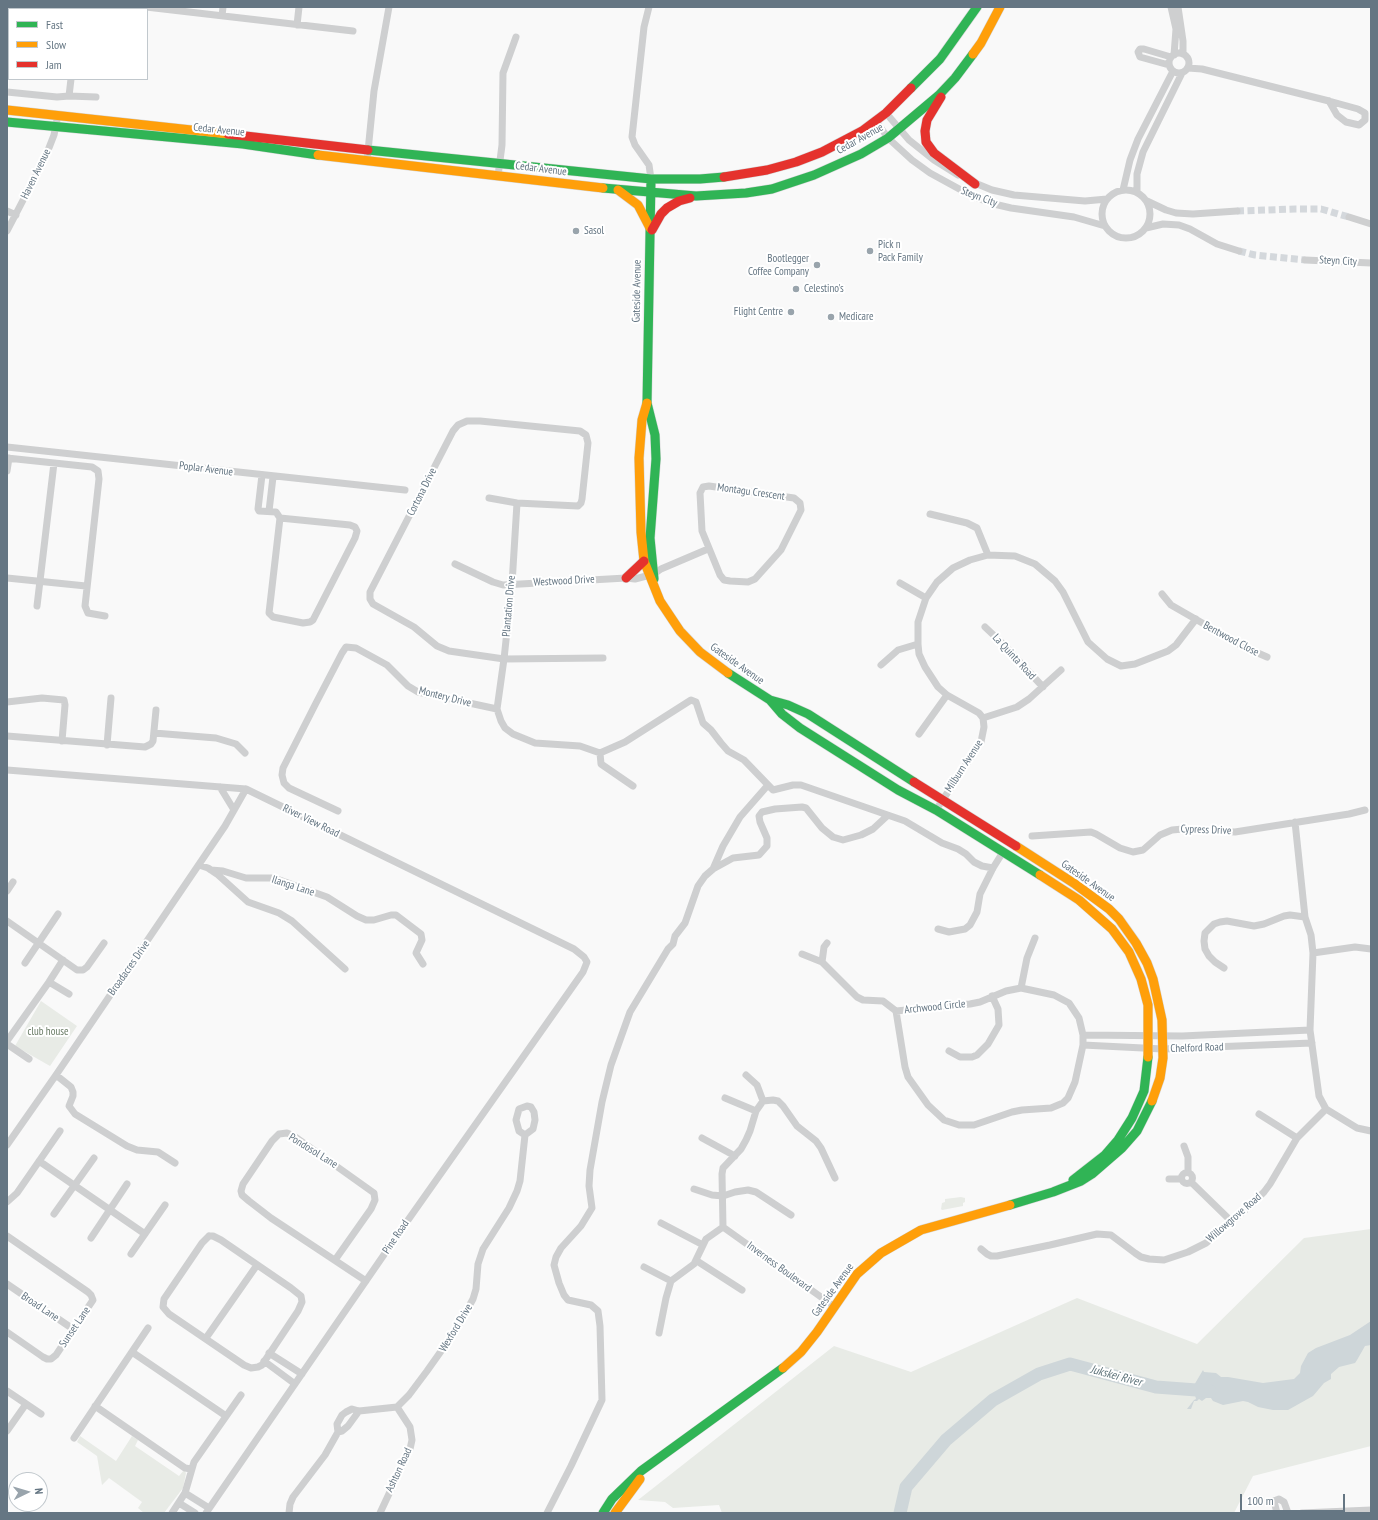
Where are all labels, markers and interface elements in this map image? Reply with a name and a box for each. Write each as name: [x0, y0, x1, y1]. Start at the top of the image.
legend: [8, 8, 148, 80]
text: Fast: [46, 17, 63, 32]
text: Slow: [46, 37, 66, 52]
text: Jam: [46, 57, 62, 72]
street label: Cedar Avenue: [193, 121, 245, 139]
street label: Cedar Avenue: [834, 121, 886, 157]
street label: Haven Avenue: [18, 147, 54, 201]
street label: Cedar Avenue: [515, 159, 567, 179]
street label: Steyn City: [959, 184, 999, 210]
place label: Sasol: [584, 224, 604, 238]
marker: Sasol: [571, 226, 581, 236]
place label: Pick n Pack Family: [878, 238, 923, 264]
marker: Pick n Pack Family: [865, 246, 875, 256]
place label: Bootlegger Coffee Company: [748, 252, 809, 278]
street label: Steyn City: [1319, 253, 1357, 269]
street label: Gateside Avenue: [630, 259, 644, 323]
marker: Bootlegger Coffee Company: [812, 260, 822, 270]
place label: Celestino's: [804, 282, 844, 296]
marker: Celestino's: [791, 284, 801, 294]
place label: Flight Centre: [734, 305, 783, 319]
marker: Flight Centre: [786, 307, 796, 317]
place label: Medicare: [839, 310, 874, 324]
marker: Medicare: [826, 312, 836, 322]
street label: Poplar Avenue: [178, 459, 234, 479]
street label: Cortona Drive: [404, 466, 440, 518]
street label: Montagu Crescent: [716, 481, 786, 503]
street label: Westwood Drive: [533, 573, 595, 589]
street label: Plantation Drive: [500, 575, 518, 637]
street label: Bentwood Close: [1201, 619, 1261, 659]
street label: La Quinta Road: [989, 631, 1039, 683]
street label: Gateside Avenue: [707, 641, 767, 687]
street label: Montery Drive: [417, 684, 473, 710]
street label: Milburn Avenue: [942, 737, 986, 795]
street label: River View Road: [281, 802, 341, 840]
street label: Cypress Drive: [1180, 823, 1232, 837]
street label: Gateside Avenue: [1058, 858, 1118, 904]
street label: Ilanga Lane: [270, 873, 316, 899]
street label: Broadacres Drive: [105, 938, 153, 998]
street label: Archwood Circle: [904, 997, 966, 1017]
park label: club house: [28, 1025, 68, 1039]
street label: Chelford Road: [1170, 1040, 1224, 1056]
street label: Pondosol Lane: [286, 1131, 340, 1171]
street label: Willowgrove Road: [1204, 1191, 1264, 1245]
street label: Pine Road: [380, 1218, 412, 1256]
street label: Inverness Boulevard: [744, 1239, 814, 1295]
street label: Gateside Avenue: [809, 1261, 857, 1319]
street label: Broad Lane: [19, 1290, 61, 1324]
street label: Wexford Drive: [437, 1302, 475, 1354]
street label: Sunset Lane: [57, 1304, 93, 1350]
water label: Jukskei River: [1089, 1362, 1143, 1390]
street label: Ashton Road: [383, 1446, 415, 1494]
north arrow: [8, 1472, 48, 1512]
scale bar: [1242, 1486, 1347, 1512]
text: N: [32, 1487, 46, 1495]
text: 100 m: [1247, 1493, 1274, 1508]

